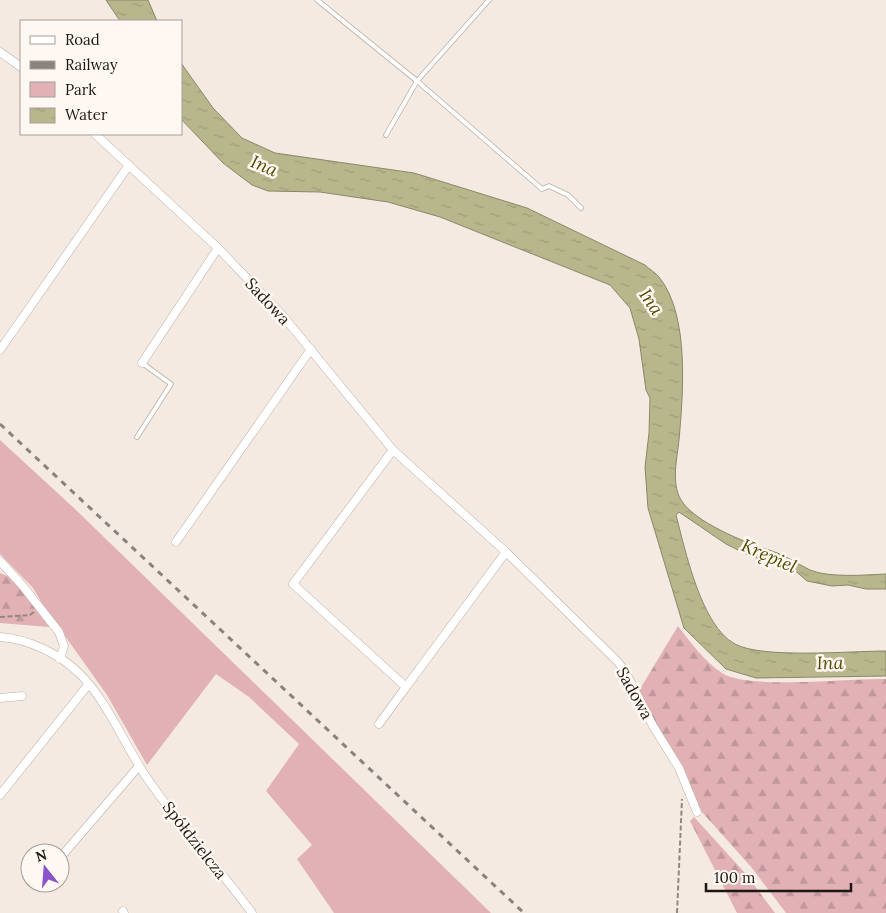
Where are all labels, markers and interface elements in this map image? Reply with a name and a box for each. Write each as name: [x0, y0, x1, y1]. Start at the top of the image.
legend: [20, 20, 182, 135]
text: Road: [65, 30, 100, 49]
text: Railway: [65, 55, 118, 74]
text: Park: [65, 80, 96, 99]
text: Water: [65, 105, 108, 124]
water label: Ina: [247, 150, 281, 181]
street label: Sadowa: [241, 273, 295, 329]
water label: Ina: [634, 284, 669, 319]
water label: Krępiel: [738, 533, 800, 578]
water label: Ina: [816, 651, 844, 674]
street label: Sadowa: [612, 663, 658, 723]
street label: Spółdzielcza: [159, 797, 231, 883]
north arrow: [20, 843, 70, 893]
text: N: [33, 845, 49, 866]
scale bar: [706, 860, 851, 892]
text: 100 m: [714, 868, 755, 887]

